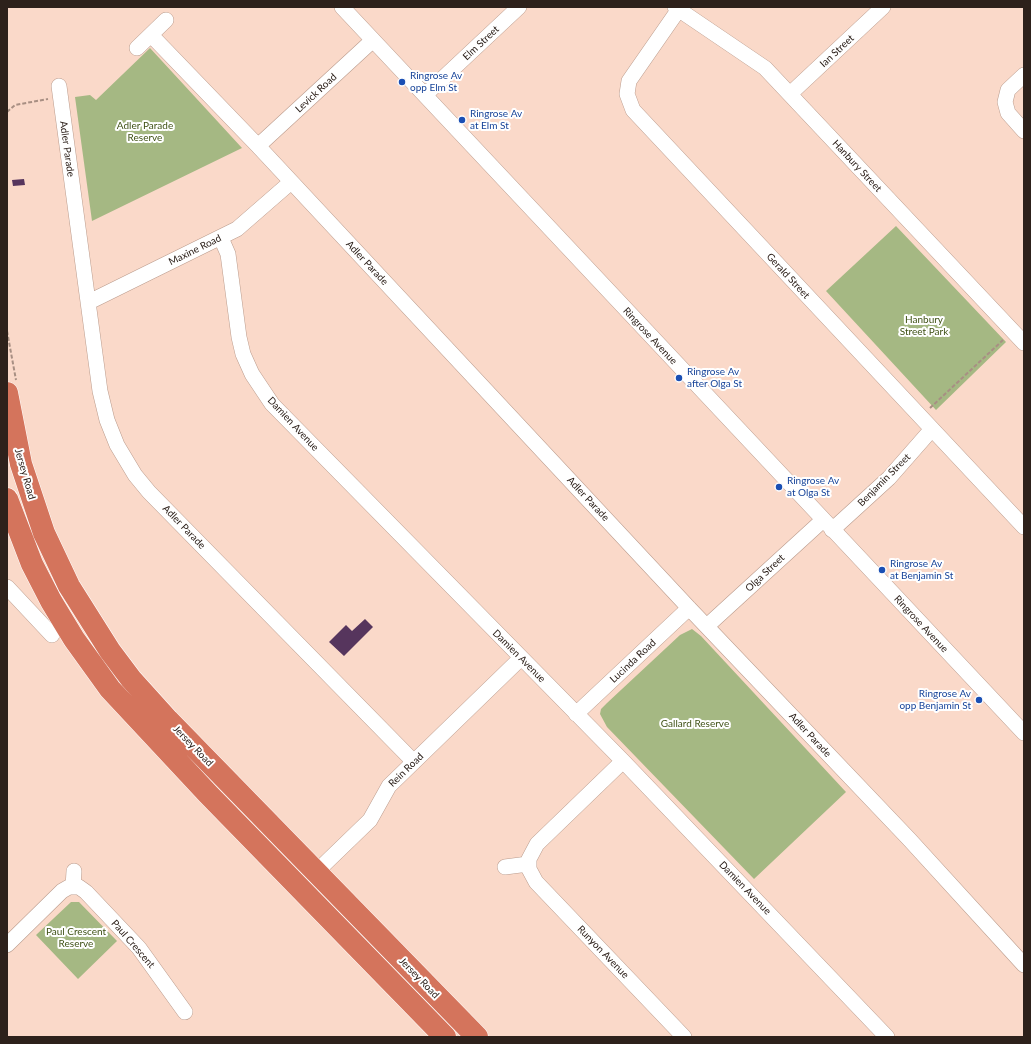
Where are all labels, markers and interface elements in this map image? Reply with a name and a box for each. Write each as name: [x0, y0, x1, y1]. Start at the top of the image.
street label: Elm Street: [460, 23, 502, 63]
street label: Ian Street: [818, 32, 856, 70]
place label: Ringrose Av opp Elm St: [410, 70, 462, 94]
street label: Levick Road: [293, 71, 339, 115]
marker: Ringrose Av opp Elm St: [397, 77, 407, 87]
place label: Ringrose Av at Elm St: [470, 108, 522, 132]
marker: Ringrose Av at Elm St: [457, 115, 467, 125]
street label: Adler Parade: [57, 120, 77, 178]
park label: Adler Parade Reserve: [117, 120, 173, 144]
street label: Hanbury Street: [830, 137, 884, 195]
street label: Maxine Road: [167, 232, 223, 268]
street label: Adler Parade: [343, 238, 391, 288]
street label: Gerald Street: [764, 251, 812, 301]
street label: Ringrose Avenue: [620, 305, 680, 367]
park label: Hanbury Street Park: [900, 314, 948, 338]
place label: Ringrose Av after Olga St: [687, 366, 742, 390]
marker: Ringrose Av after Olga St: [674, 373, 684, 383]
street label: Damien Avenue: [265, 394, 321, 454]
street label: Jersey Road: [12, 447, 38, 501]
street label: Benjamin Street: [855, 451, 913, 509]
street label: Adler Parade: [564, 474, 612, 524]
place label: Ringrose Av at Olga St: [787, 475, 839, 498]
marker: Ringrose Av at Olga St: [774, 482, 784, 492]
street label: Adler Parade: [160, 503, 208, 551]
street label: Olga Street: [743, 552, 787, 594]
place label: Ringrose Av at Benjamin St: [890, 558, 953, 582]
marker: Ringrose Av at Benjamin St: [877, 565, 887, 575]
street label: Ringrose Avenue: [891, 593, 951, 655]
street label: Damien Avenue: [490, 627, 548, 685]
street label: Lucinda Road: [608, 637, 658, 685]
place label: Ringrose Av opp Benjamin St: [899, 688, 971, 712]
marker: Ringrose Av opp Benjamin St: [974, 695, 984, 705]
street label: Adler Parade: [786, 710, 834, 760]
park label: Gallard Reserve: [661, 718, 729, 730]
street label: Jersey Road: [171, 723, 215, 769]
street label: Rein Road: [386, 750, 426, 790]
street label: Damien Avenue: [717, 859, 773, 917]
street label: Paul Crescent: [109, 917, 157, 971]
street label: Runyon Avenue: [575, 923, 631, 981]
park label: Paul Crescent Reserve: [46, 926, 106, 950]
street label: Jersey Road: [397, 955, 441, 1001]

